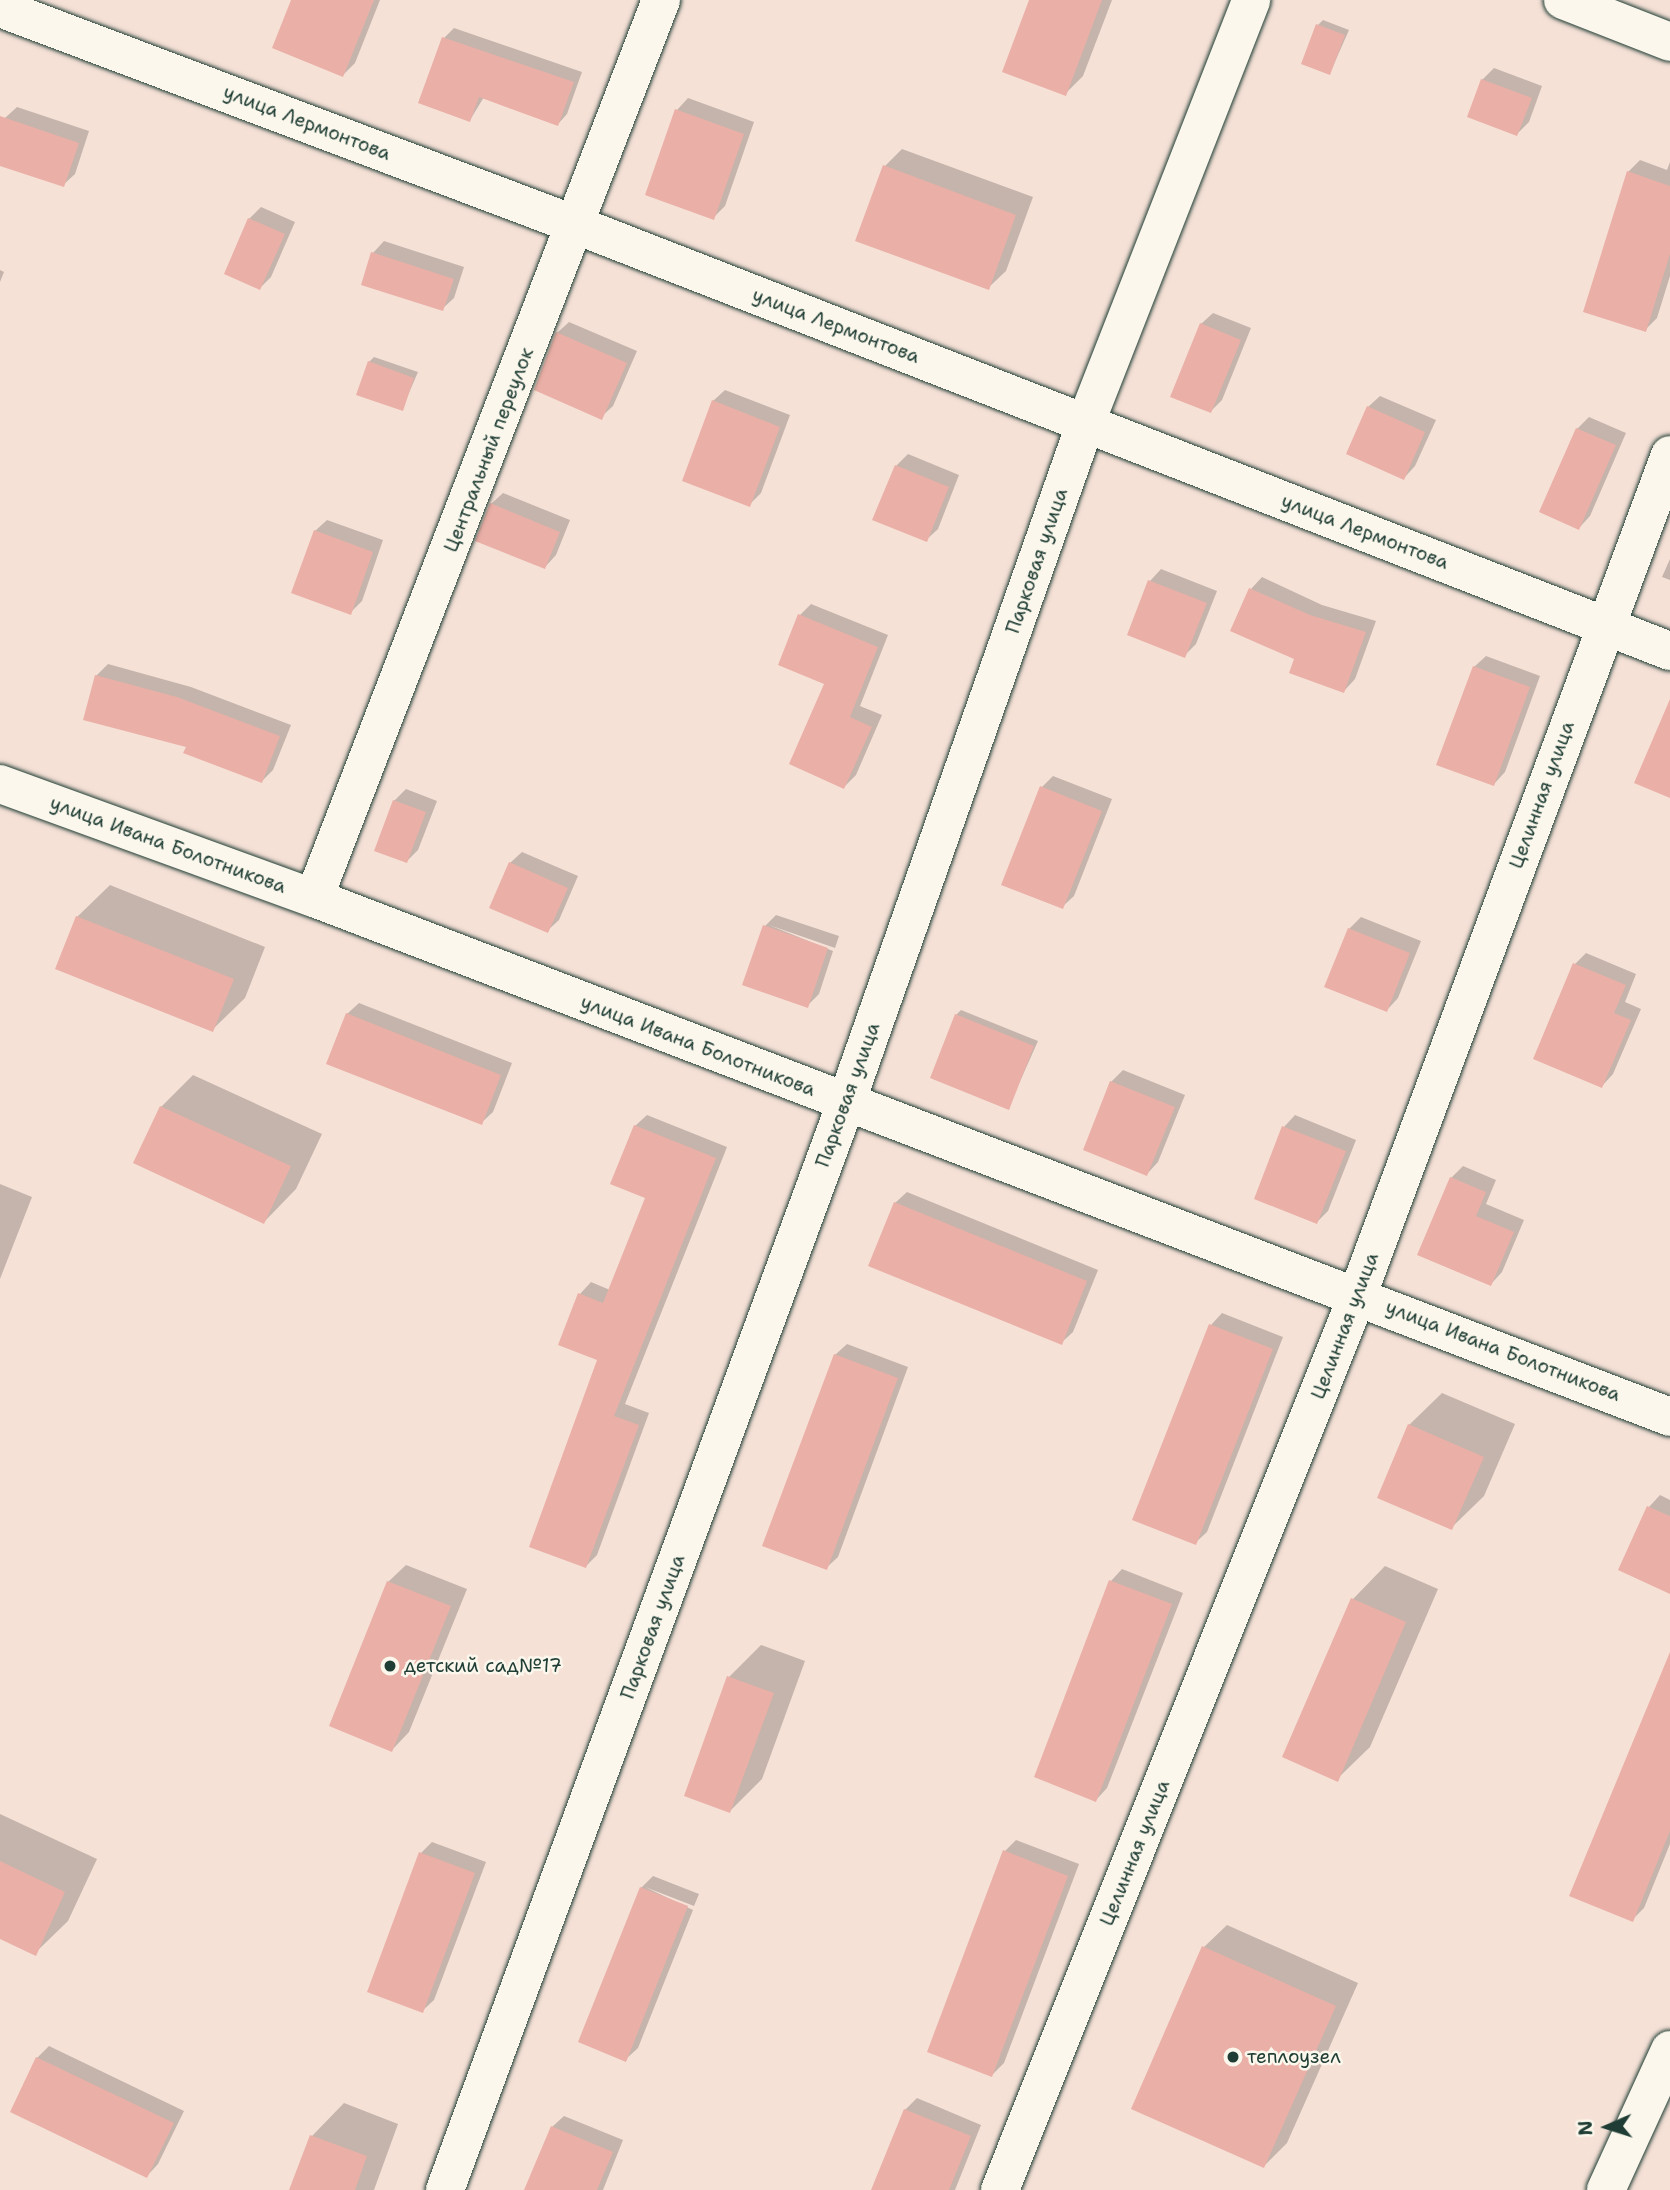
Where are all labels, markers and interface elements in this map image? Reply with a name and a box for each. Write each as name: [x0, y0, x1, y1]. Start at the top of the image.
street label: улица Лермонтова: [220, 81, 394, 165]
street label: улица Лермонтова: [749, 284, 923, 368]
street label: Центральный переулок: [439, 345, 539, 555]
street label: Парковая улица: [1001, 485, 1073, 637]
street label: улица Лермонтова: [1278, 490, 1452, 574]
street label: Целинная улица: [1505, 718, 1579, 872]
street label: улица Ивана Болотникова: [47, 792, 289, 898]
street label: улица Ивана Болотникова: [577, 991, 819, 1101]
street label: Парковая улица: [811, 1020, 885, 1170]
street label: Целинная улица: [1307, 1249, 1383, 1403]
street label: улица Ивана Болотникова: [1382, 1296, 1624, 1406]
street label: Парковая улица: [616, 1552, 690, 1702]
place label: детский сад№17: [404, 1655, 562, 1677]
marker: детский сад№17: [382, 1658, 398, 1674]
street label: Целинная улица: [1095, 1777, 1175, 1929]
place label: теплоузел: [1247, 2046, 1341, 2068]
marker: теплоузел: [1225, 2049, 1241, 2065]
north arrow: [1572, 2092, 1642, 2162]
text: N: [1573, 2120, 1598, 2136]

